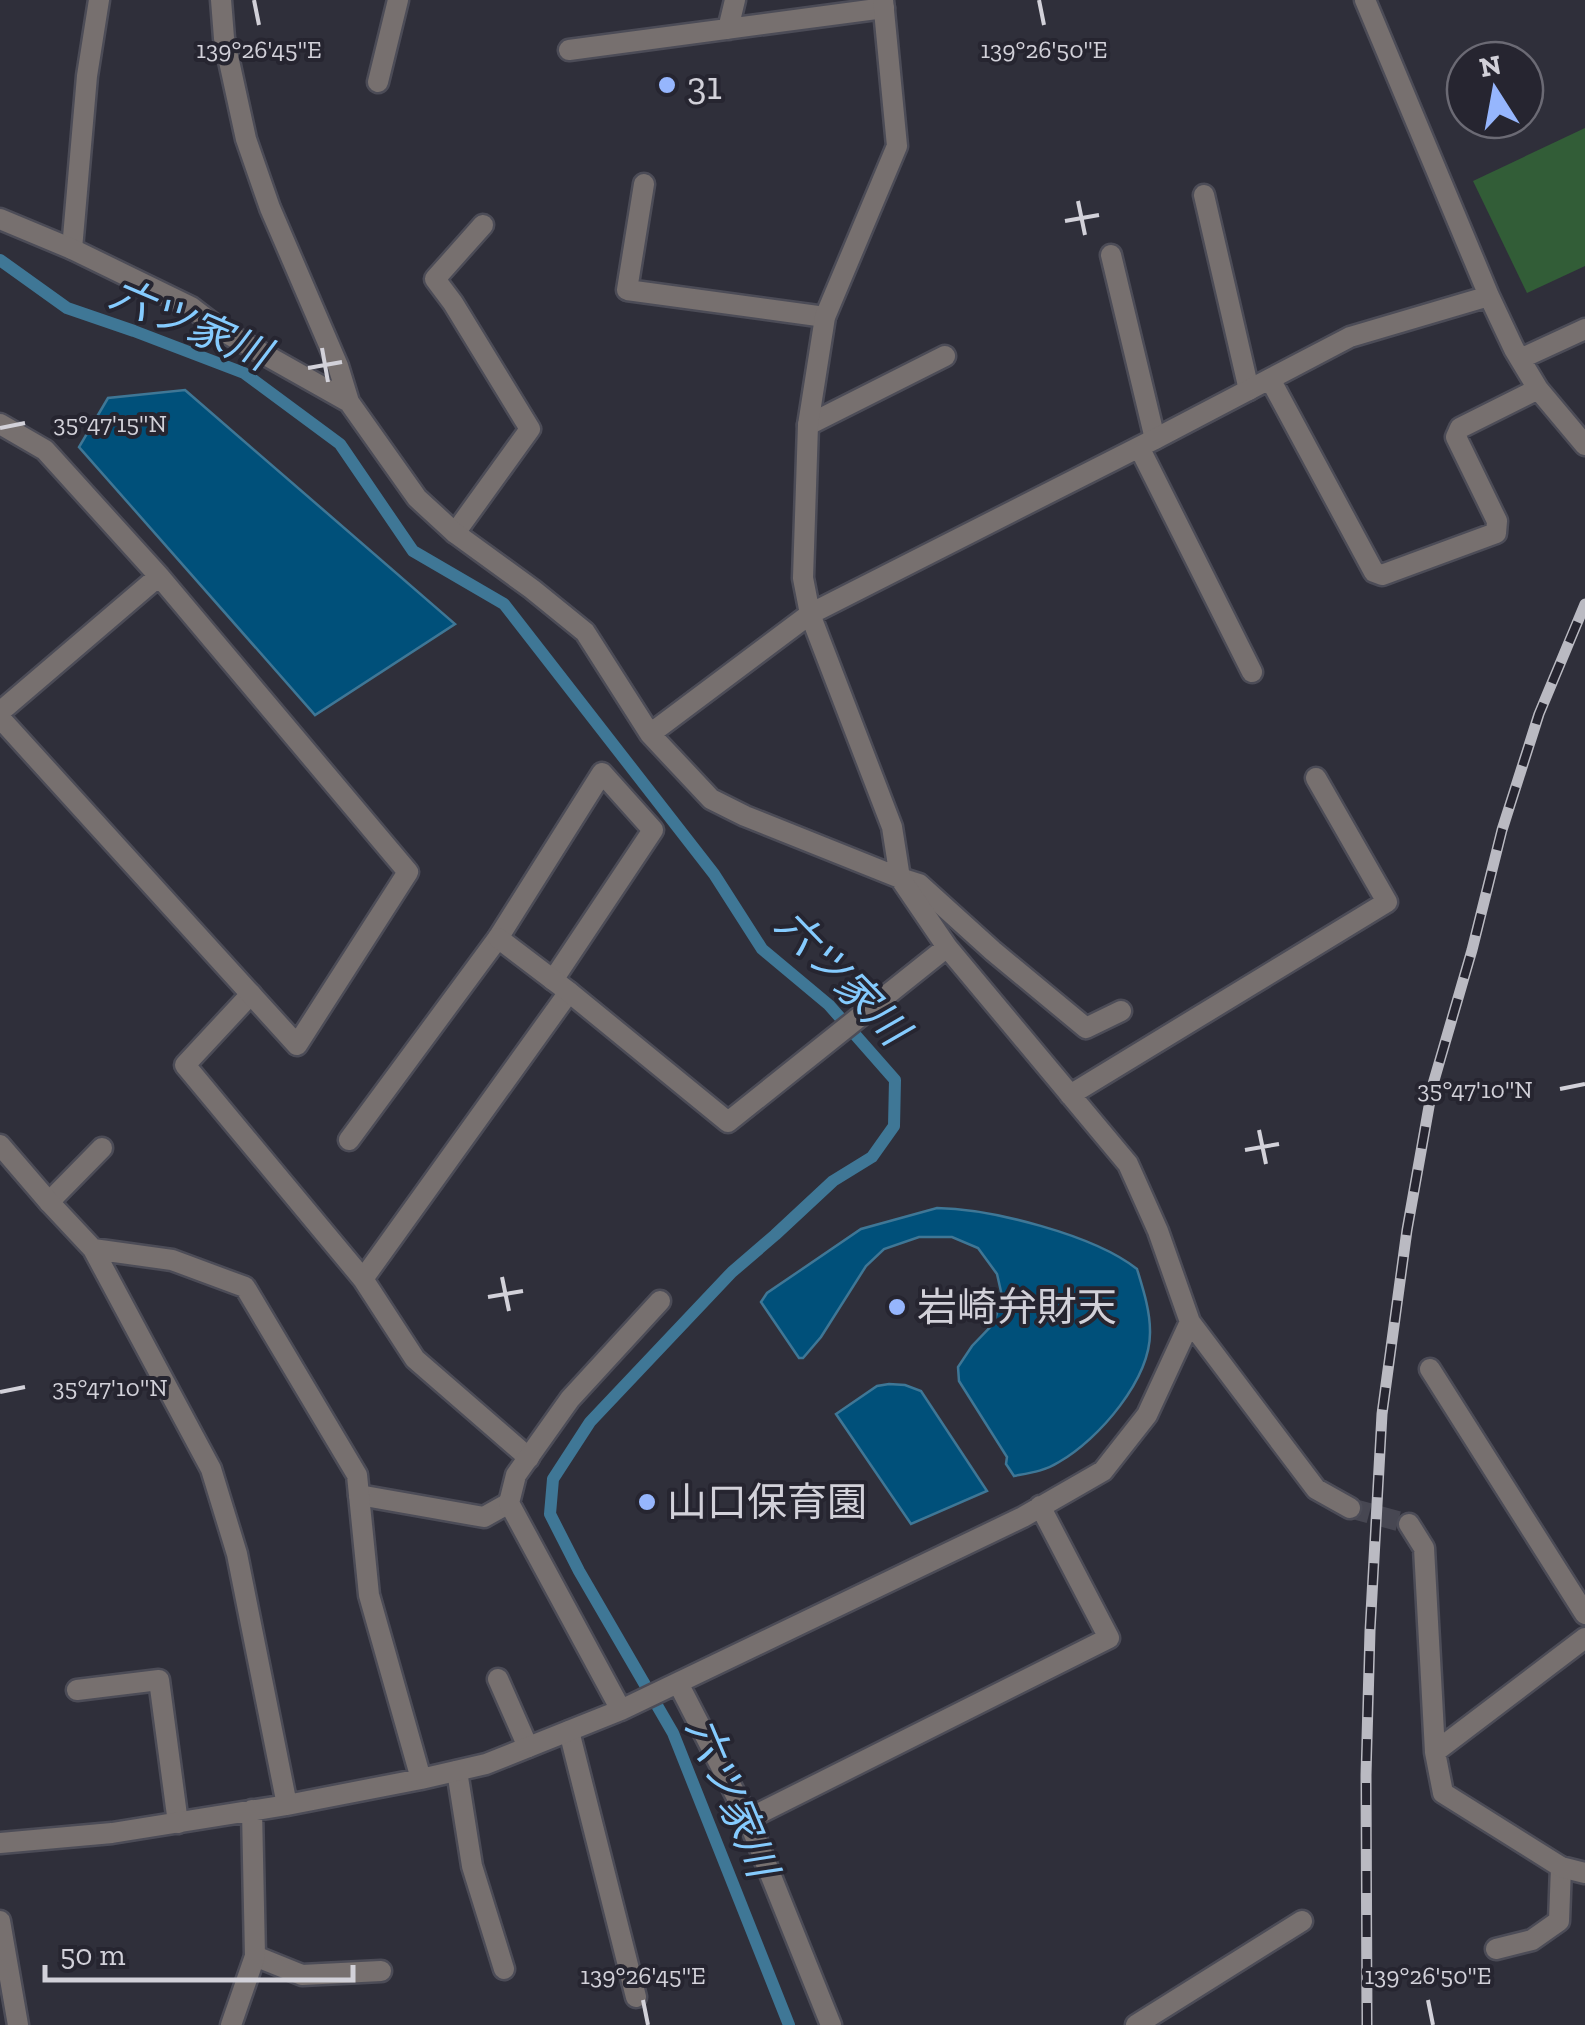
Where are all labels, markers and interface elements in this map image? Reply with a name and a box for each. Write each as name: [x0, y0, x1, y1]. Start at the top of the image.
text: 139°26'45"E: [196, 34, 322, 64]
text: 139°26'50"E: [980, 34, 1108, 64]
north arrow: [1445, 40, 1545, 140]
text: N: [1477, 48, 1504, 84]
place label: 31: [687, 61, 722, 109]
marker: 31: [656, 74, 678, 96]
water label: 六ツ家川: [103, 268, 281, 382]
text: 35°47'15"N: [53, 408, 167, 438]
water label: 六ツ家川: [765, 899, 921, 1058]
text: 35°47'10"N: [1417, 1074, 1533, 1104]
place label: 岩崎弁財天: [917, 1283, 1117, 1331]
marker: 岩崎弁財天: [886, 1296, 908, 1318]
text: 35°47'10"N: [52, 1372, 168, 1402]
place label: 山口保育園: [667, 1478, 867, 1526]
marker: 山口保育園: [636, 1491, 658, 1513]
water label: 六ツ家川: [676, 1710, 790, 1888]
scale bar: [45, 1920, 352, 1982]
text: 50 m: [60, 1937, 125, 1973]
text: 139°26'45"E: [580, 1960, 706, 1990]
text: 139°26'50"E: [1364, 1960, 1492, 1990]

